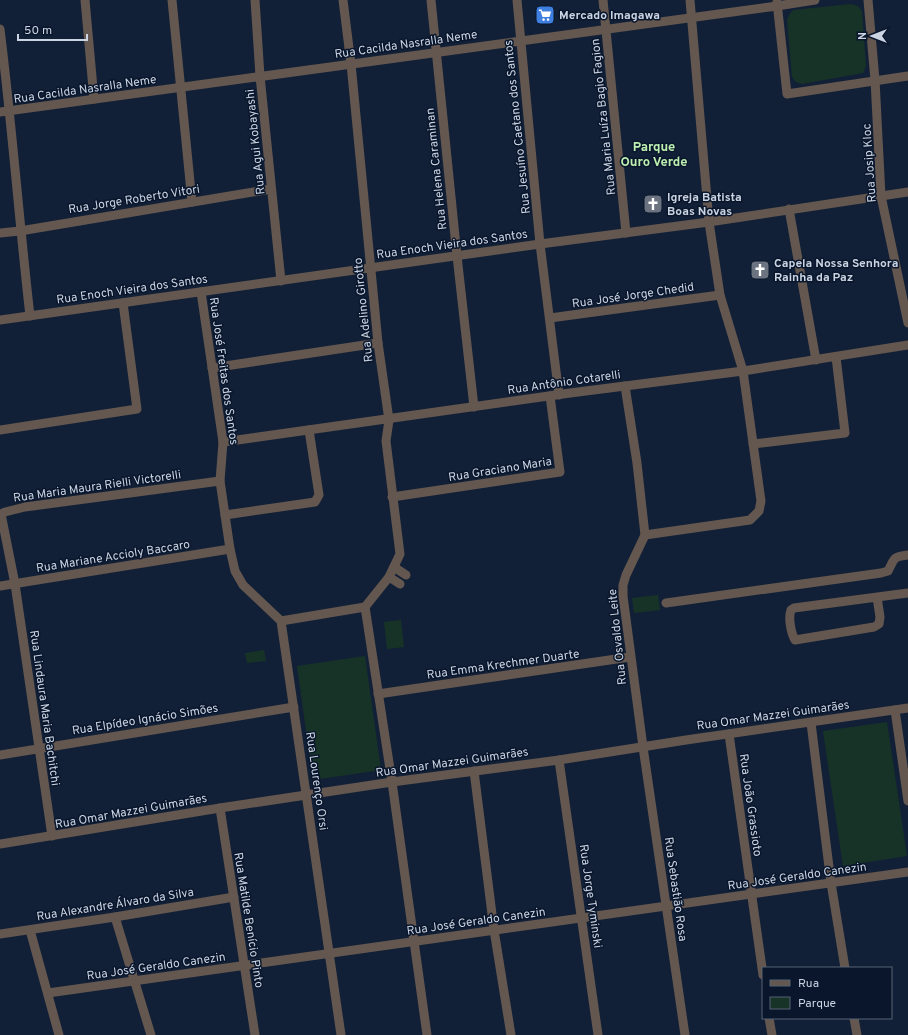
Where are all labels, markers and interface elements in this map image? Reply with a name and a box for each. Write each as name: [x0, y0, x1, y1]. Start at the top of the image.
supermarket icon: Mercado Imagawa: [534, 4, 556, 26]
place label: Mercado Imagawa: [559, 8, 660, 24]
scale bar: [18, 16, 87, 42]
north arrow: [852, 16, 892, 56]
text: 50 m: [24, 23, 52, 39]
street label: Rua Cacilda Nasralla Neme: [334, 27, 479, 63]
text: N: [856, 32, 870, 40]
street label: Rua Maria Luíza Bagio Fagion: [588, 38, 620, 196]
street label: Rua Jesuíno Caetano dos Santos: [501, 39, 535, 215]
street label: Rua Cacilda Nasralla Neme: [13, 72, 158, 108]
street label: Rua Agui Kobayashi: [242, 88, 269, 195]
street label: Rua Helena Caraminan: [423, 107, 451, 231]
street label: Rua Josip Kloc: [859, 123, 881, 203]
district label: Parque Ouro Verde: [620, 140, 688, 171]
street label: Rua Jorge Roberto Vitori: [67, 182, 201, 218]
place label: Igreja Batista Boas Novas: [667, 190, 742, 220]
church icon: Igreja Batista Boas Novas: [642, 193, 664, 215]
street label: Rua Enoch Vieira dos Santos: [376, 226, 529, 264]
place label: Capela Nossa Senhora Rainha da Paz: [774, 256, 898, 286]
street label: Rua Adelino Girotto: [351, 257, 377, 363]
church icon: Capela Nossa Senhora Rainha da Paz: [749, 259, 771, 281]
street label: Rua Enoch Vieira dos Santos: [56, 271, 209, 309]
street label: Rua José Jorge Chedid: [571, 280, 695, 312]
street label: Rua José Freitas dos Santos: [205, 296, 241, 446]
street label: Rua Antônio Cotarelli: [507, 367, 622, 399]
street label: Rua Graciano Maria: [447, 454, 553, 486]
street label: Rua Maria Maura Rielli Victorelli: [12, 467, 182, 507]
street label: Rua Mariane Accioly Baccaro: [35, 537, 192, 577]
street label: Rua Osvaldo Leite: [605, 588, 631, 686]
street label: Rua Lindaura Maria Bachitchi: [25, 629, 63, 787]
street label: Rua Emma Krechmer Duarte: [426, 646, 581, 684]
street label: Rua Omar Mazzei Guimarães: [696, 697, 851, 735]
street label: Rua Elpídeo Ignácio Simões: [71, 701, 219, 739]
street label: Rua Lourenço Orsi: [301, 731, 331, 832]
street label: Rua Omar Mazzei Guimarães: [375, 744, 530, 782]
street label: Rua João Grassioto: [735, 753, 765, 858]
street label: Rua Omar Mazzei Guimarães: [54, 791, 208, 833]
street label: Rua Sebastião Rosa: [660, 836, 690, 942]
street label: Rua Jorge Tyminski: [575, 843, 605, 949]
street label: Rua Matilde Benício Pinto: [229, 851, 267, 989]
street label: Rua José Geraldo Canezin: [727, 859, 868, 895]
street label: Rua Alexandre Álvaro da Silva: [35, 885, 195, 925]
street label: Rua José Geraldo Canezin: [406, 904, 547, 940]
street label: Rua José Geraldo Canezin: [86, 949, 227, 985]
legend: [762, 967, 892, 1019]
text: Rua: [798, 976, 819, 992]
text: Parque: [798, 996, 836, 1012]

